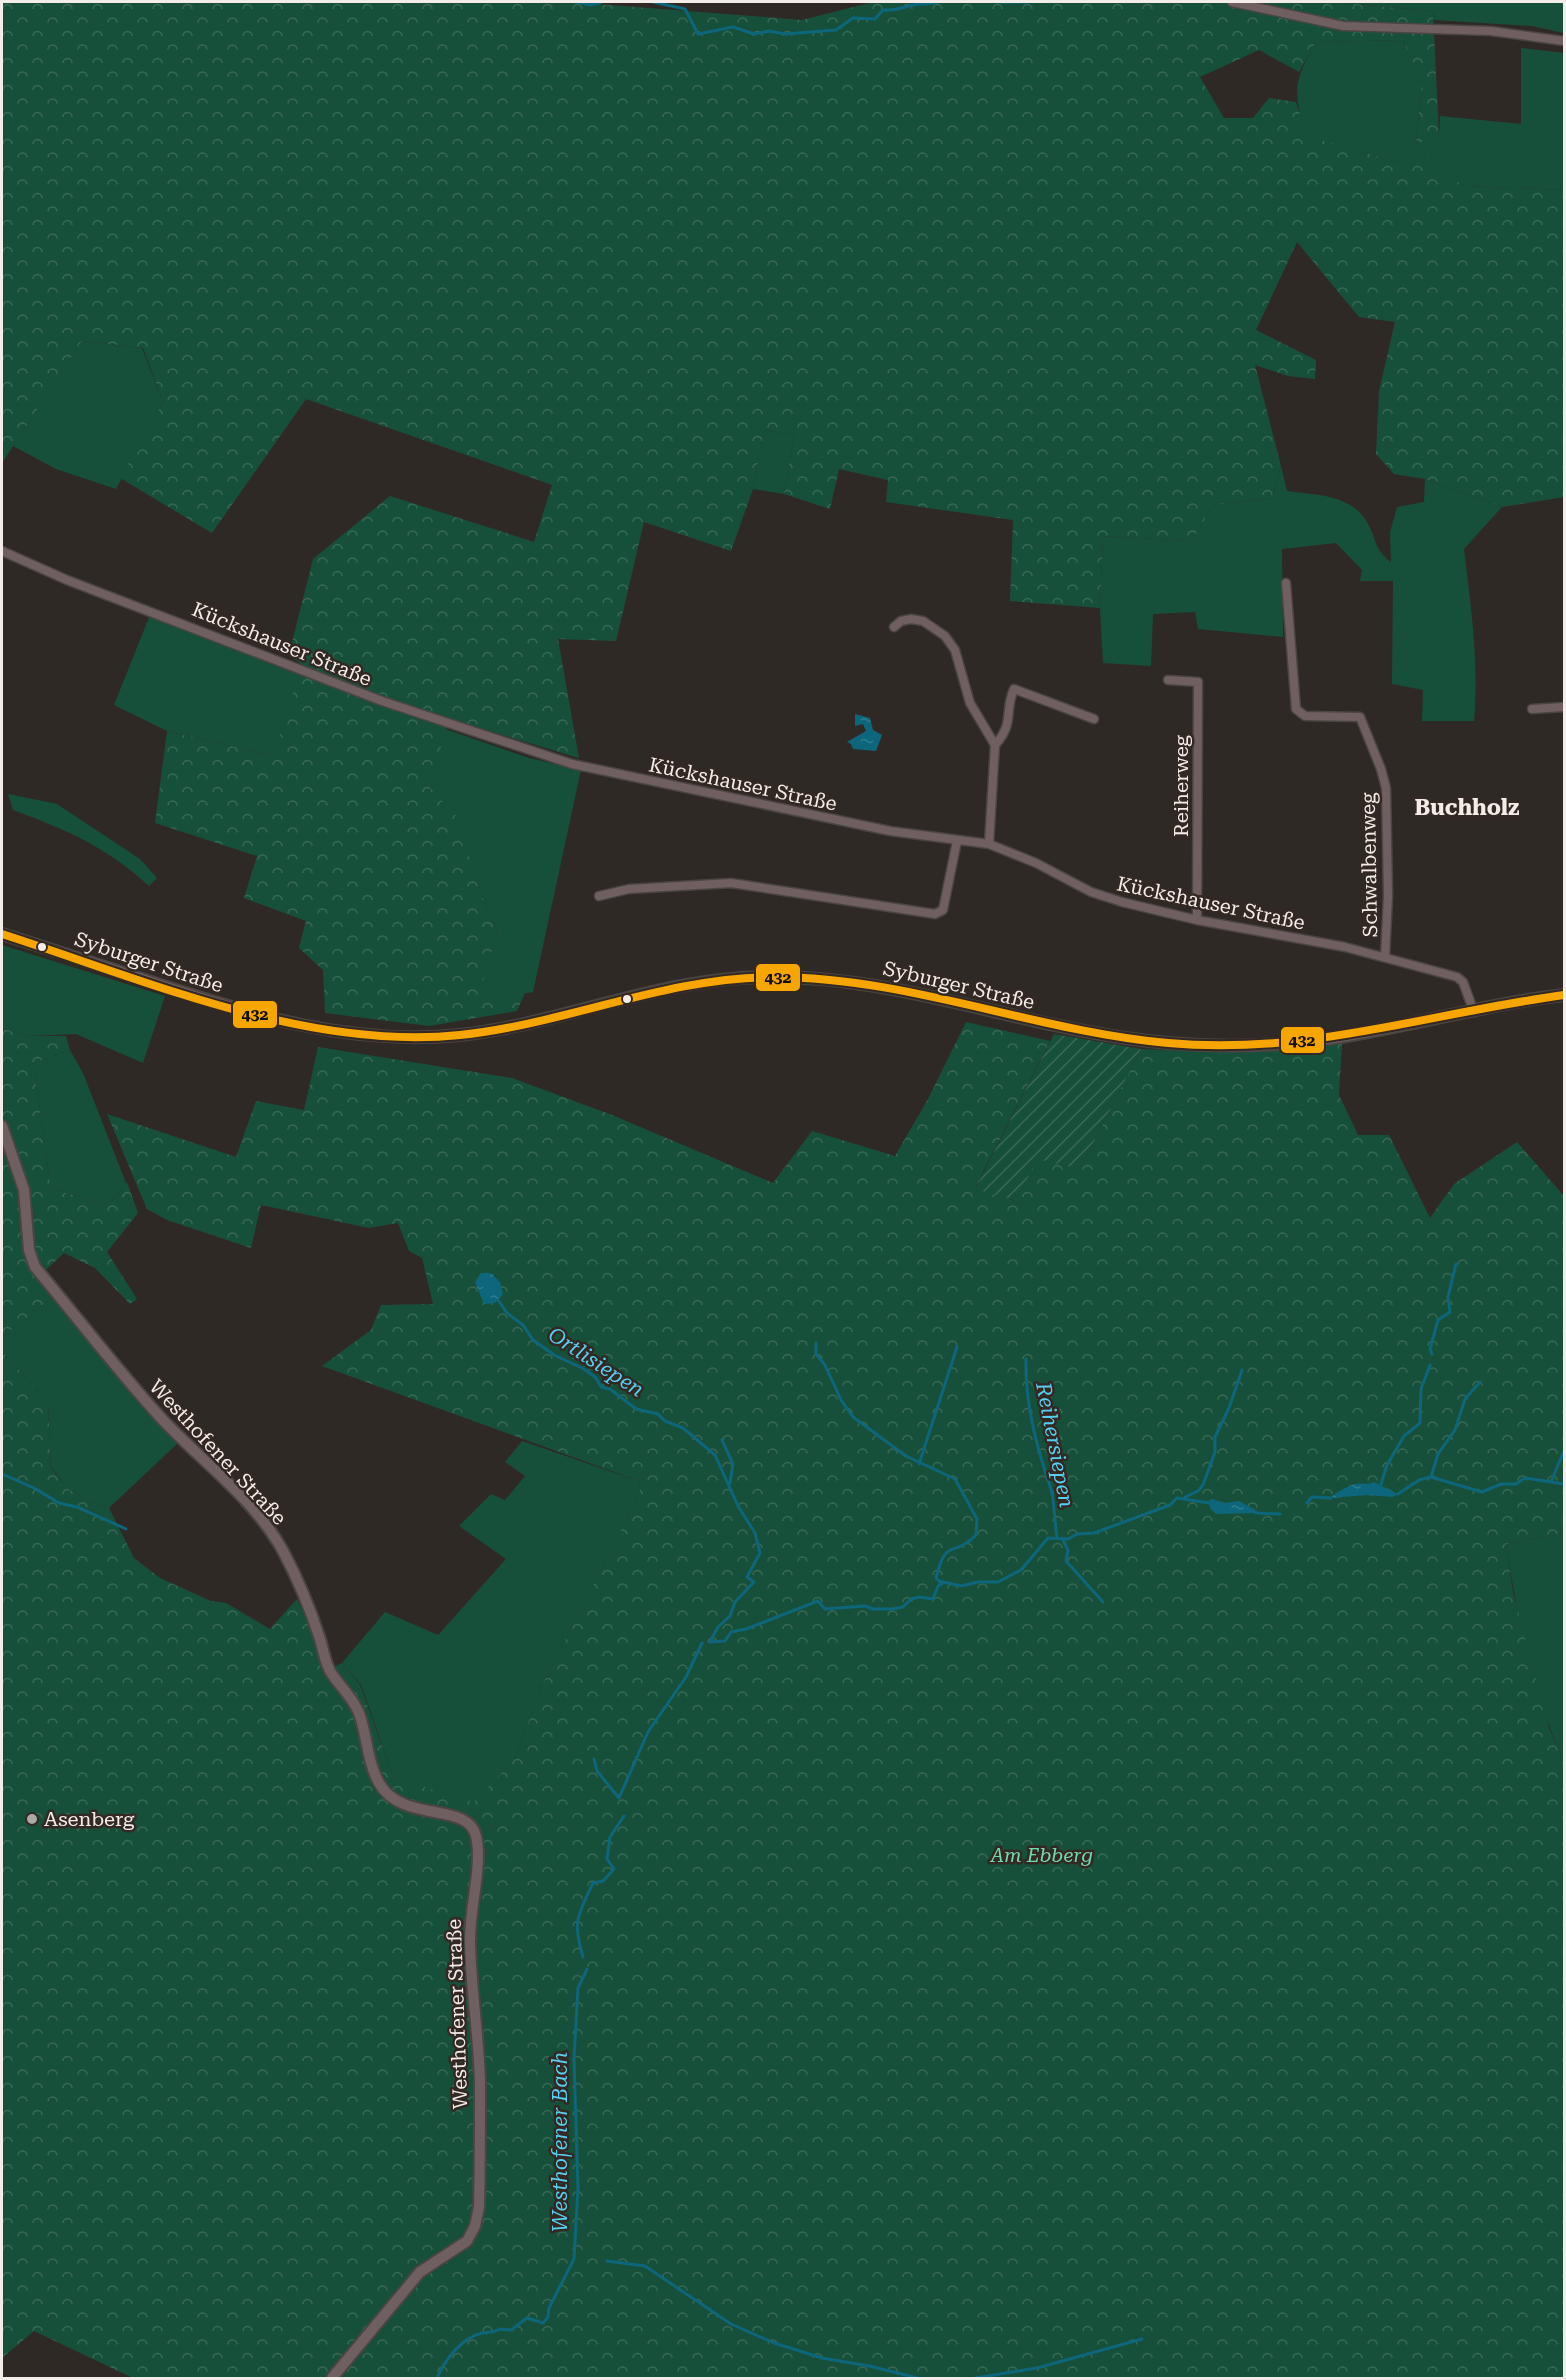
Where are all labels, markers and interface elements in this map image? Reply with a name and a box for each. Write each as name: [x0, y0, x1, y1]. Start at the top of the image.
street label: Kückshauser Straße: [189, 597, 375, 691]
street label: Reiherweg: [1169, 734, 1193, 837]
street label: Kückshauser Straße: [647, 752, 839, 816]
street label: Schwalbenweg: [1356, 792, 1382, 938]
district label: Buchholz: [1415, 795, 1519, 820]
street label: Kückshauser Straße: [1115, 871, 1307, 935]
street label: Syburger Straße: [72, 927, 226, 997]
unlabelled marker: [36, 941, 48, 953]
street label: Syburger Straße: [881, 956, 1037, 1014]
line badge: 432: [755, 963, 801, 992]
text: 432: [765, 968, 791, 987]
unlabelled marker: [621, 993, 633, 1005]
line badge: 432: [232, 1000, 278, 1029]
text: 432: [242, 1005, 268, 1024]
line badge: 432: [1280, 1026, 1325, 1054]
text: 432: [1289, 1031, 1315, 1050]
water label: Ortlisiepen: [544, 1322, 648, 1402]
street label: Westhofener Straße: [144, 1374, 292, 1530]
water label: Reihersiepen: [1031, 1380, 1079, 1510]
place label: Asenberg: [44, 1807, 135, 1831]
marker: Asenberg: [25, 1812, 39, 1826]
park label: Am Ebberg: [990, 1843, 1093, 1867]
street label: Westhofener Straße: [442, 1918, 472, 2110]
water label: Westhofener Bach: [548, 2051, 572, 2232]

